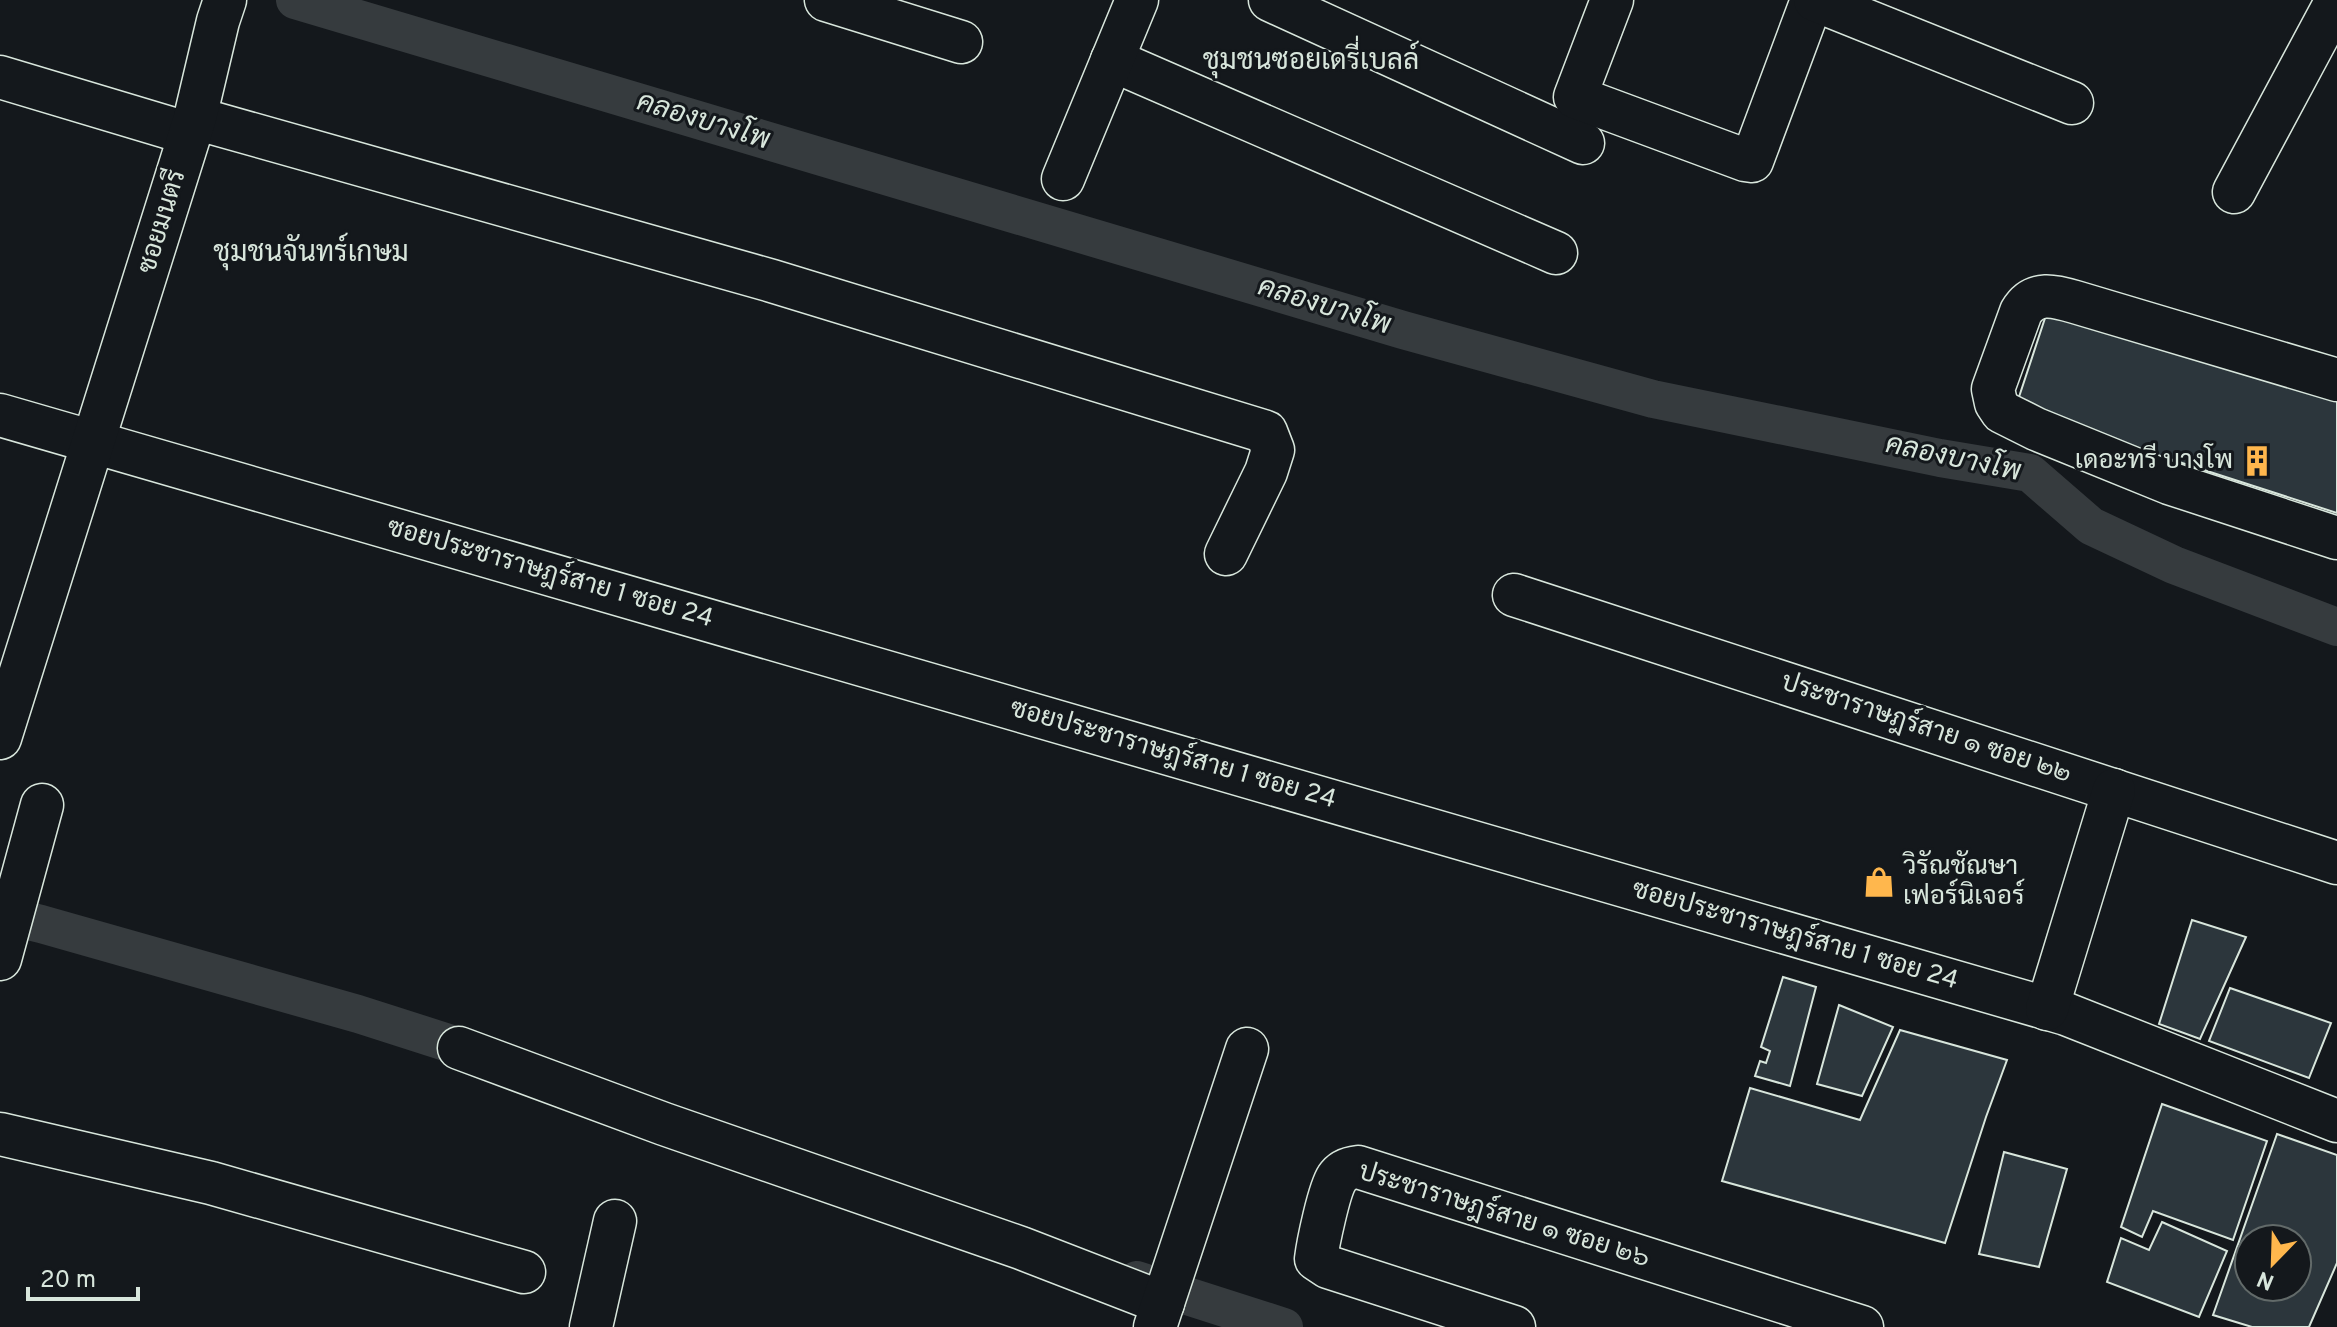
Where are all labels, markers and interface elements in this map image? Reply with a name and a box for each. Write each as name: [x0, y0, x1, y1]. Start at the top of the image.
district label: ชุมชนซอยเดรี่เบลล์: [1203, 35, 1419, 80]
water label: คลองบางโพ: [632, 81, 775, 159]
street label: ซอยมนตรี: [130, 165, 194, 278]
district label: ชุมชนจันทร์เกษม: [213, 232, 409, 272]
water label: คลองบางโพ: [1253, 266, 1396, 344]
water label: คลองบางโพ: [1882, 423, 2025, 491]
place label: เดอะทรี บางโพ: [2075, 443, 2233, 478]
building icon: เดอะทรี บางโพ: [2240, 444, 2274, 478]
street label: ซอยประชาราษฎร์สาย 1 ซอย 24: [383, 509, 718, 636]
street label: ประชาราษฎร์สาย ๑ ซอย ๒๒: [1777, 664, 2076, 792]
street label: ซอยประชาราษฎร์สาย 1 ซอย 24: [1006, 690, 1341, 817]
place label: วิรัณชัณษา เฟอร์นิเจอร์: [1902, 849, 2025, 914]
shop icon: วิรัณชัณษา เฟอร์นิเจอร์: [1862, 865, 1896, 899]
street label: ซอยประชาราษฎร์สาย 1 ซอย 24: [1628, 871, 1963, 998]
street label: ประชาราษฎร์สาย ๑ ซอย ๒๖: [1354, 1153, 1655, 1276]
north arrow: [2233, 1223, 2313, 1303]
scale bar: [28, 1251, 138, 1301]
text: N: [2254, 1264, 2279, 1295]
text: 20 m: [40, 1266, 96, 1296]

